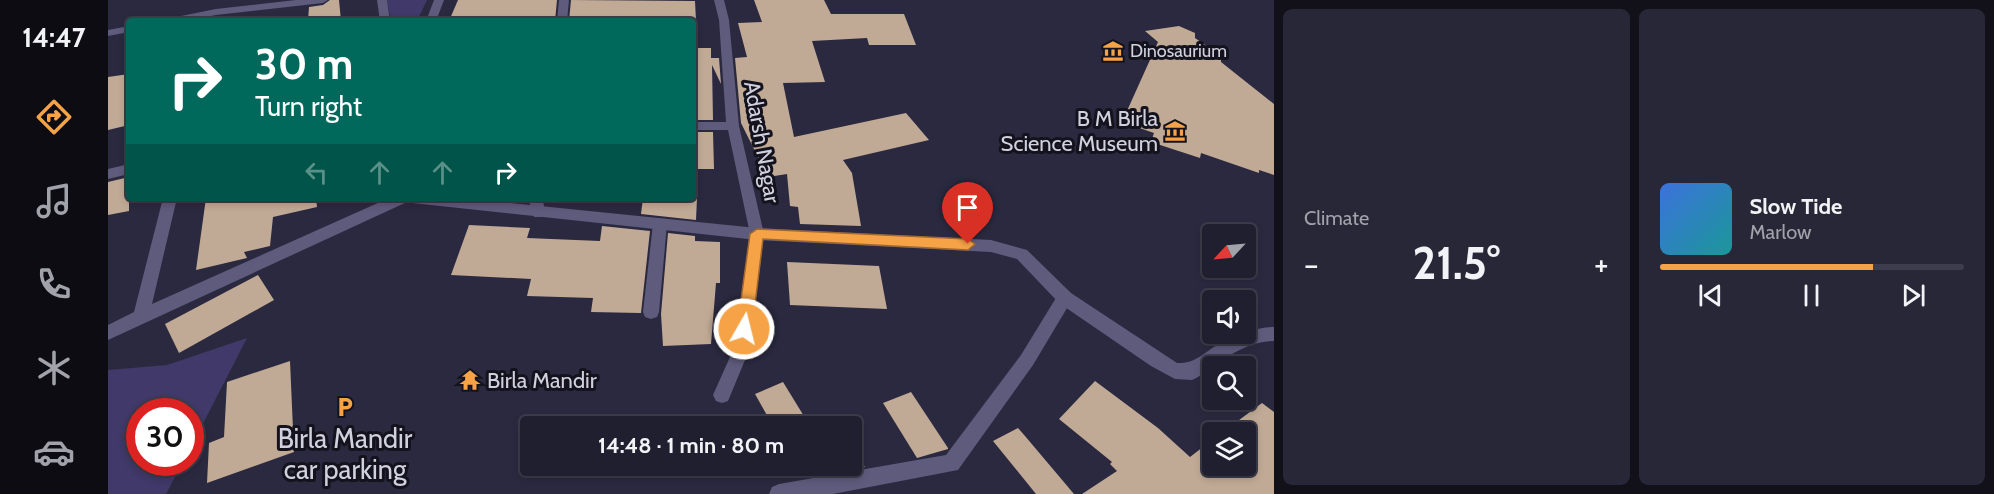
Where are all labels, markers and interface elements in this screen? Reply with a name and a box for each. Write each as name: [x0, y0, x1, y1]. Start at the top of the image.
text: 14:47: [22, 21, 86, 54]
text: 30 m: [255, 38, 353, 90]
museum icon: Dinosaurium: [1101, 39, 1125, 63]
place label: Dinosaurium: [1130, 40, 1227, 62]
icon: right: [156, 42, 234, 120]
street label: Adarsh Nagar: [738, 79, 786, 205]
text: Turn right: [255, 90, 362, 123]
icon: directions: [33, 96, 75, 138]
place label: B M Birla Science Museum: [1001, 105, 1158, 157]
museum icon: B M Birla Science Museum: [1163, 119, 1187, 143]
icon: left: [300, 156, 333, 189]
icon: ahead: [363, 156, 396, 189]
icon: ahead: [426, 156, 459, 189]
icon: right: [489, 156, 522, 189]
icon: music: [33, 180, 75, 222]
pin: [942, 182, 993, 244]
icon: arrive: [951, 191, 984, 224]
text: Slow Tide: [1750, 193, 1842, 220]
text: Climate: [1304, 206, 1369, 230]
text: Marlow: [1750, 220, 1812, 244]
north arrow: [1202, 224, 1256, 278]
map controls: [1202, 224, 1256, 476]
text: 21.5°: [1412, 236, 1500, 290]
text: −: [1304, 244, 1319, 284]
text: +: [1594, 244, 1608, 284]
icon: phone: [33, 263, 75, 305]
icon: previous: [1694, 279, 1727, 312]
icon: pause: [1795, 279, 1828, 312]
icon: next: [1897, 279, 1930, 312]
button: sound: [1202, 290, 1256, 344]
position arrow: [712, 297, 776, 361]
icon: climate: [33, 347, 75, 389]
button: search: [1202, 356, 1256, 410]
place label: Birla Mandir: [487, 367, 597, 394]
temple icon: Birla Mandir: [458, 368, 482, 392]
parking icon: Birla Mandir car parking: [333, 395, 357, 419]
speed limit sign: 30: [126, 398, 204, 476]
place label: Birla Mandir car parking: [278, 422, 413, 486]
button: layers: [1202, 422, 1256, 476]
icon: car: [33, 431, 75, 473]
text: 14:48 · 1 min · 80 m: [598, 432, 784, 459]

